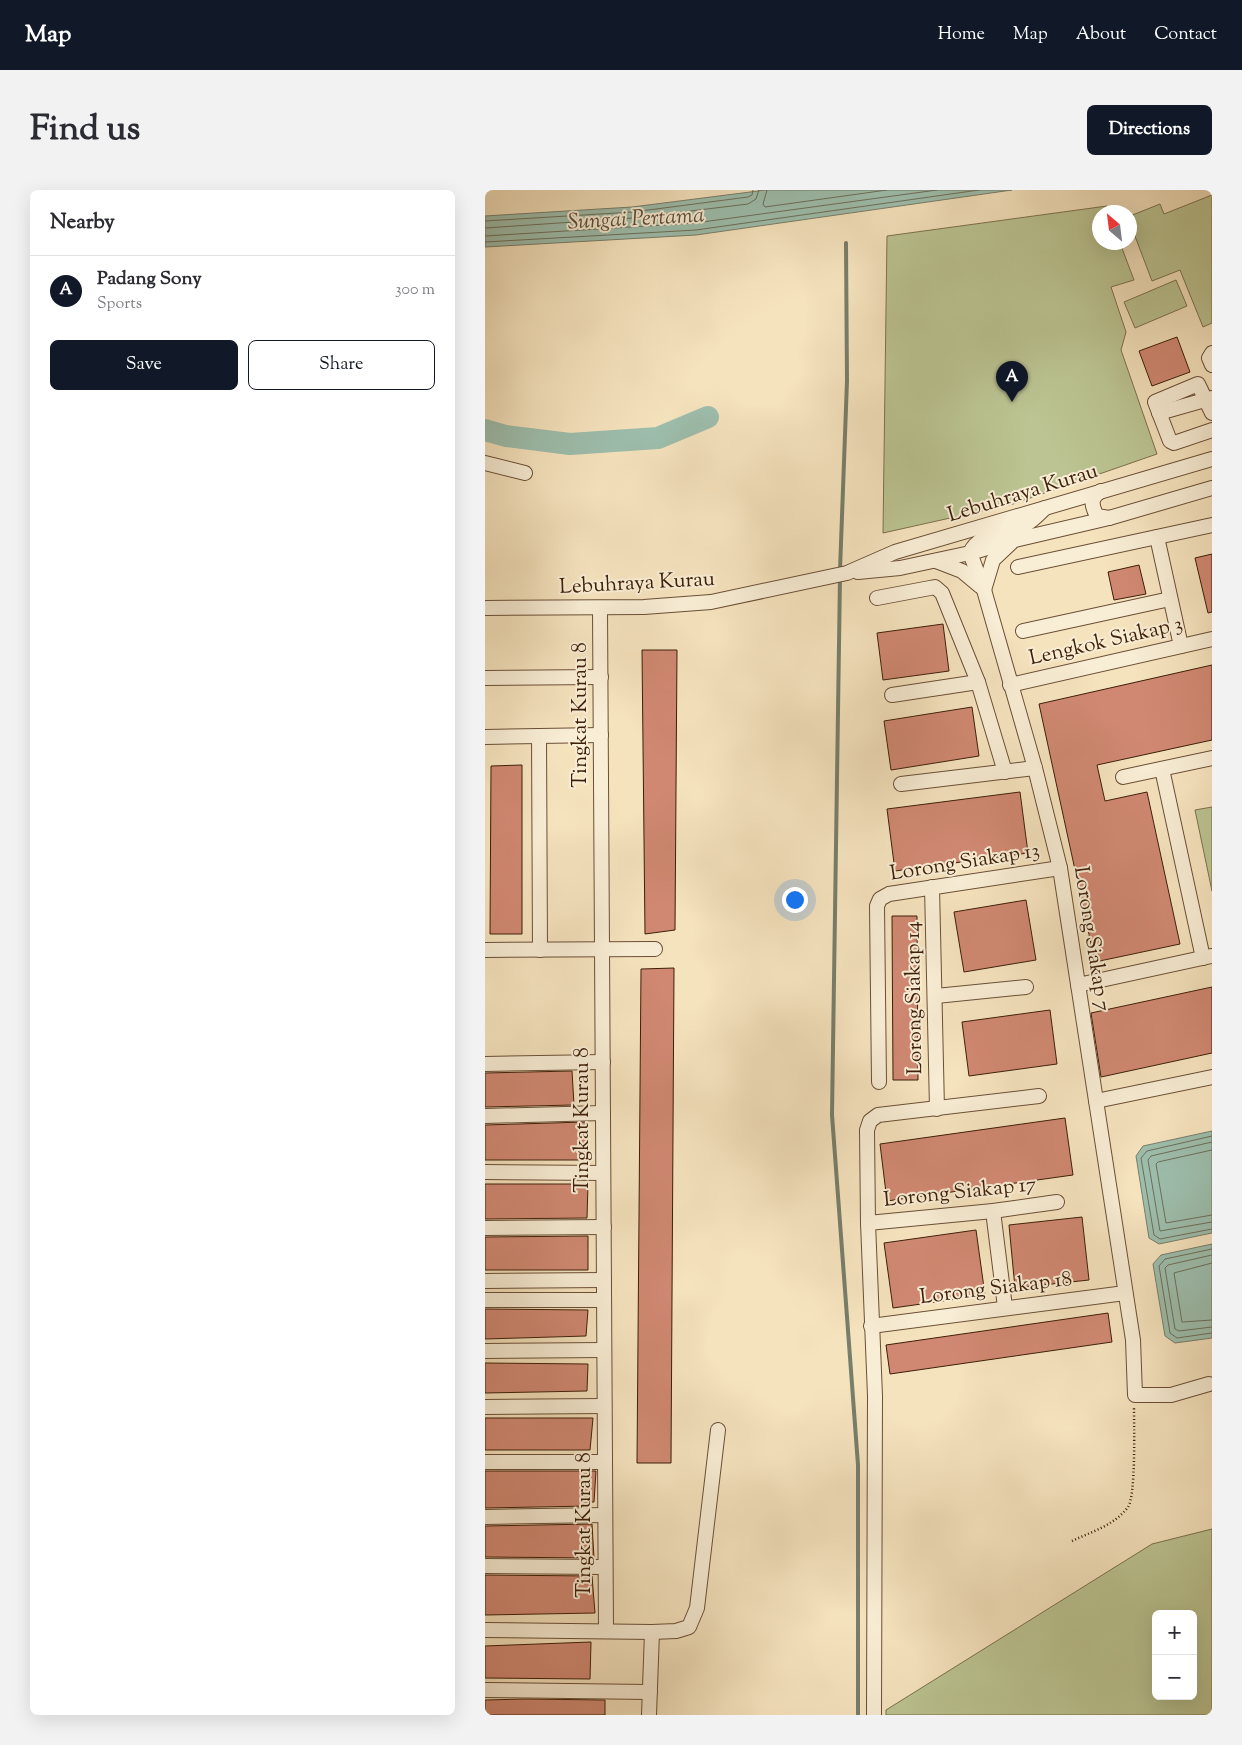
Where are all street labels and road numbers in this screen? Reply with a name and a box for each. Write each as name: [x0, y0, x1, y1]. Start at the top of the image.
street label: Lebuhraya Kurau: [944, 457, 1102, 531]
street label: Lebuhraya Kurau: [558, 565, 716, 603]
street label: Lengkok Siakap 3: [1026, 610, 1186, 674]
street label: Tingkat Kurau 8: [566, 642, 596, 788]
street label: Lorong Siakap 13: [888, 836, 1042, 890]
street label: Lorong Siakap 7: [1065, 864, 1117, 1014]
street label: Lorong Siakap 14: [899, 921, 931, 1075]
street label: Tingkat Kurau 8: [568, 1047, 598, 1193]
street label: Lorong Siakap 17: [882, 1170, 1038, 1216]
street label: Lorong Siakap 18: [918, 1265, 1074, 1313]
street label: Tingkat Kurau 8: [570, 1452, 600, 1598]

